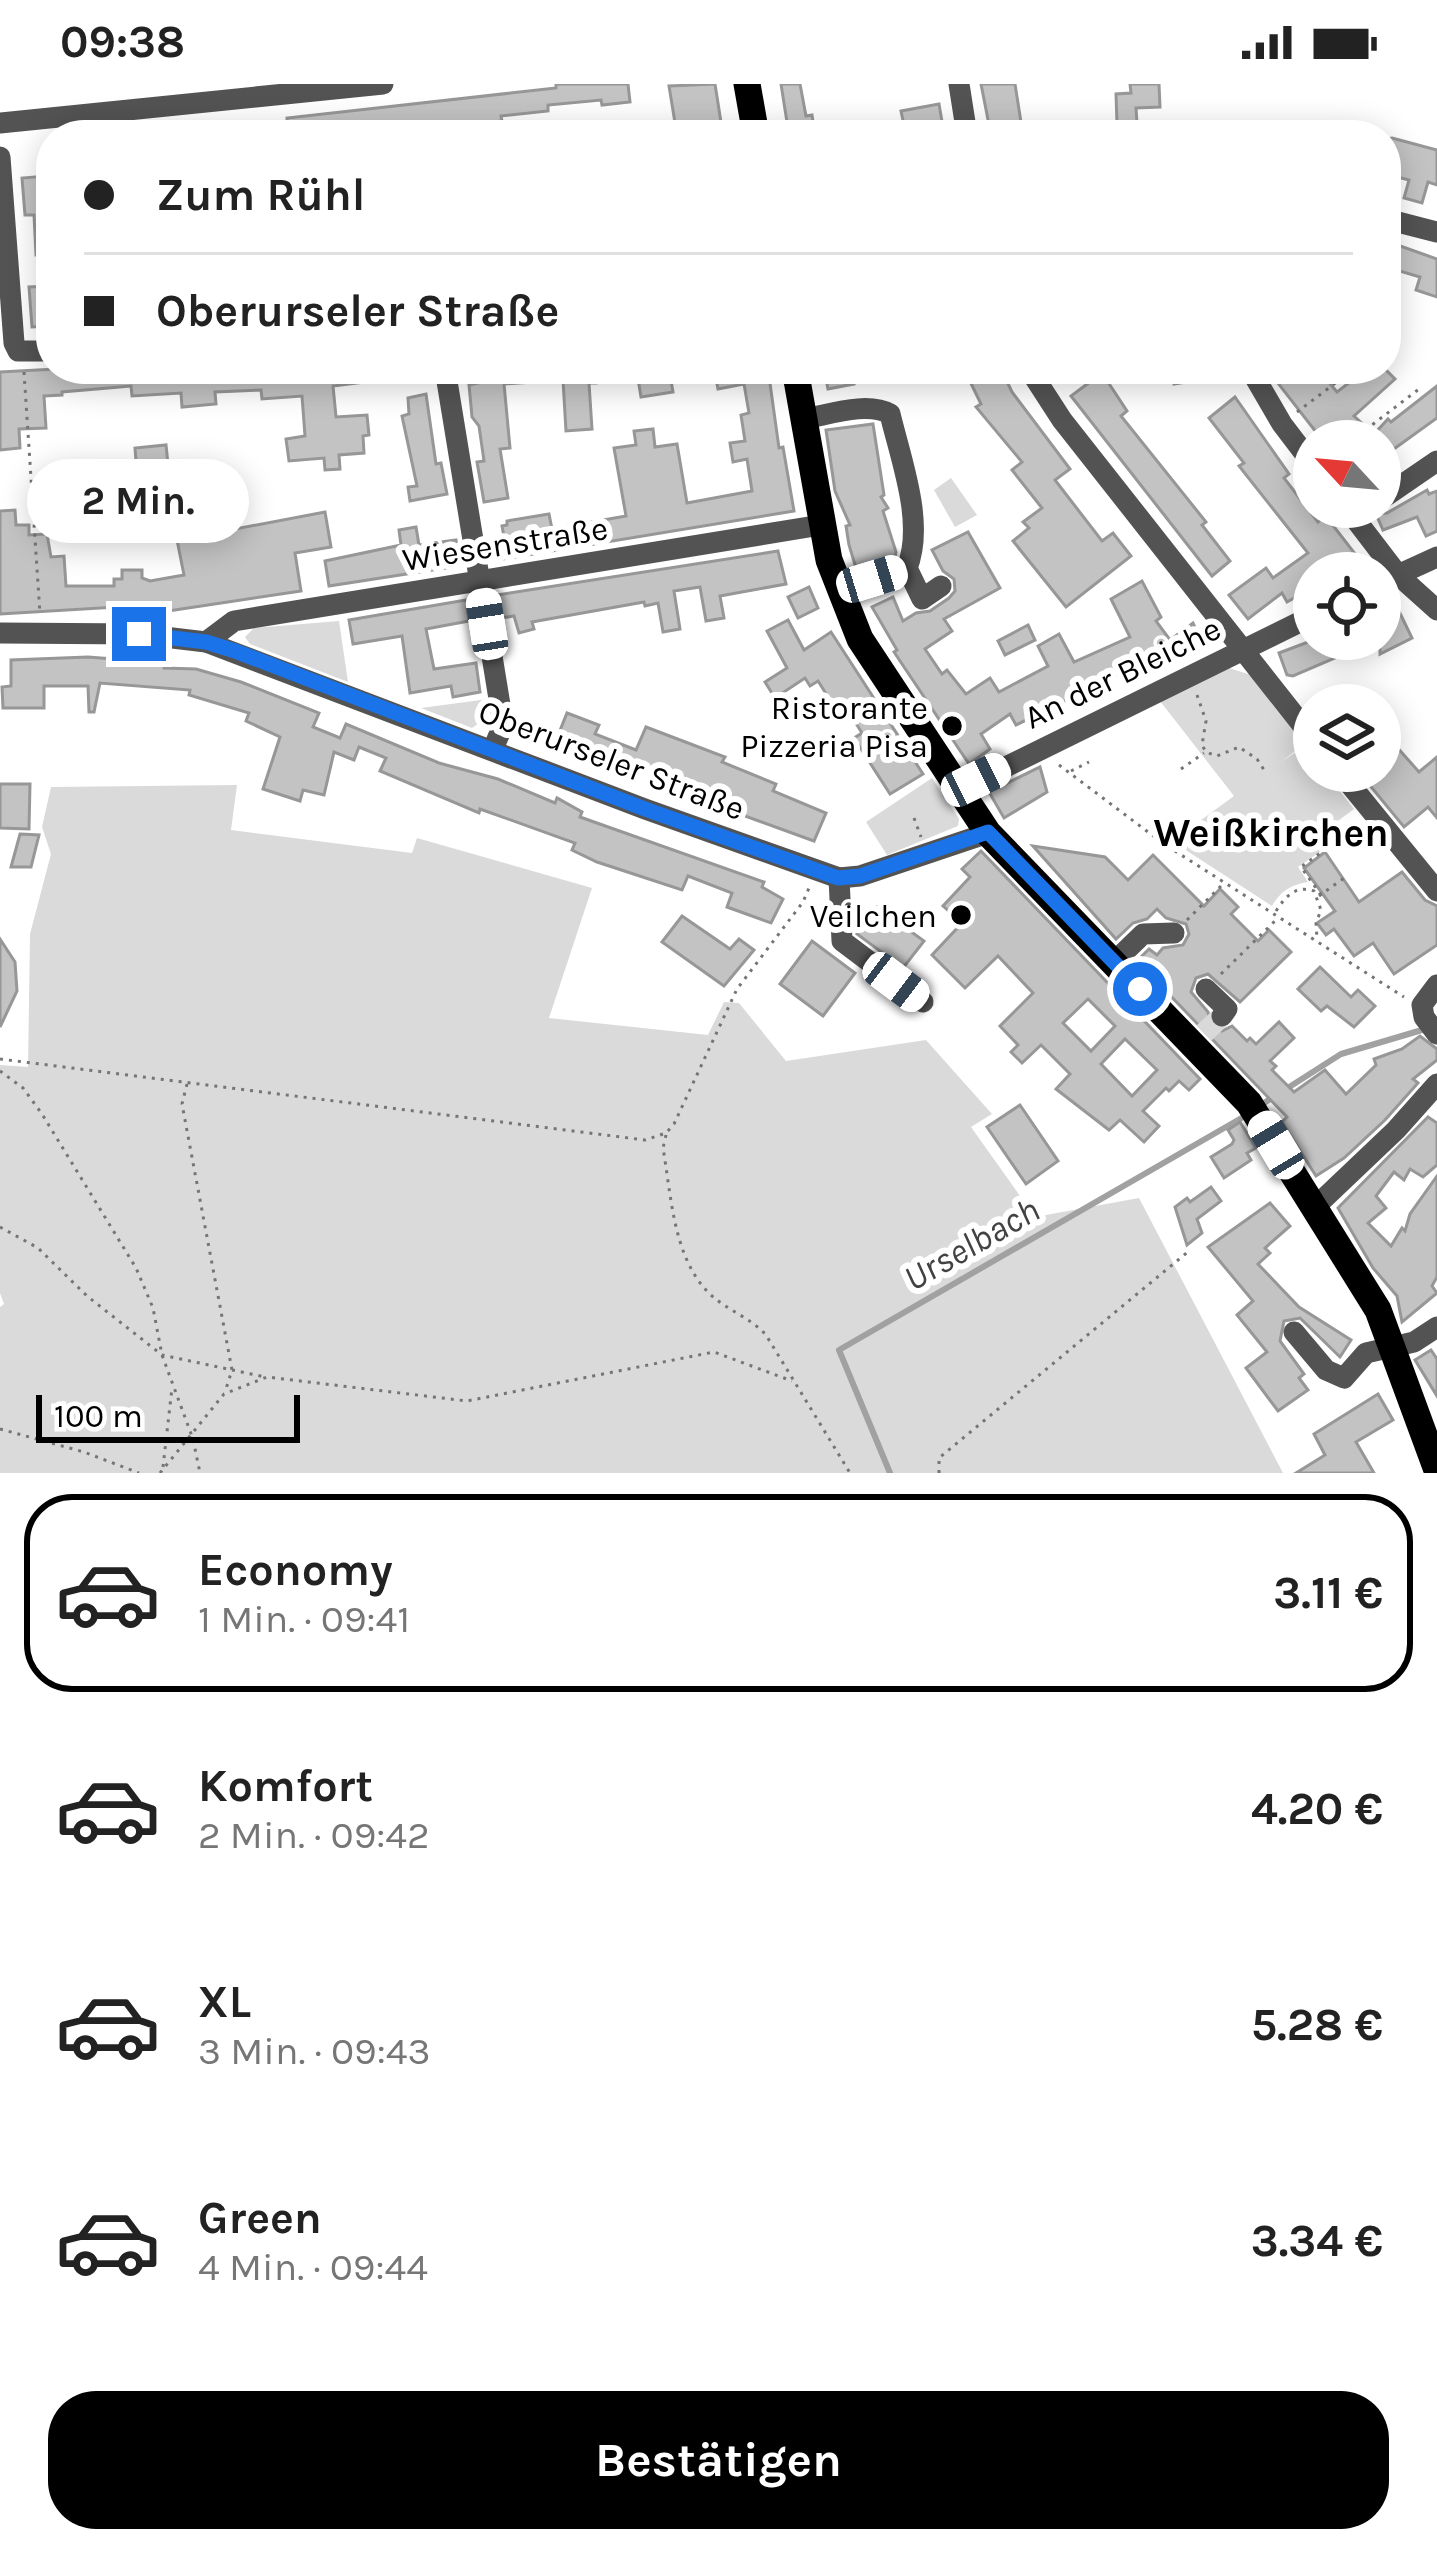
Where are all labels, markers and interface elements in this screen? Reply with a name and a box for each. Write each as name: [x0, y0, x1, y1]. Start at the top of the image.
text: 09:38: [60, 16, 185, 68]
text: Zum Rühl: [156, 169, 366, 221]
text: Oberurseler Straße: [156, 285, 559, 337]
north arrow: [1293, 420, 1401, 528]
map controls: [1293, 420, 1401, 792]
callout: 2 Min.: [28, 460, 250, 544]
text: 2 Min.: [81, 478, 195, 524]
street label: Wiesenstraße: [400, 509, 611, 579]
car: [832, 551, 912, 607]
button: locate: [1293, 552, 1401, 660]
car: [464, 586, 510, 662]
route end: [112, 607, 166, 661]
street label: An der Bleiche: [1018, 609, 1227, 737]
button: layers: [1293, 684, 1401, 792]
place label: Ristorante Pizzeria Pisa: [740, 689, 928, 765]
street label: Oberurseler Straße: [473, 692, 750, 828]
marker: Ristorante Pizzeria Pisa: [939, 713, 965, 739]
car: [936, 748, 1016, 812]
district label: Weißkirchen: [1153, 810, 1389, 856]
place label: Veilchen: [810, 897, 937, 935]
marker: Veilchen: [948, 902, 974, 928]
car: [856, 946, 936, 1018]
route start: [1113, 962, 1167, 1016]
car: [1242, 1105, 1310, 1185]
water label: Urselbach: [896, 1188, 1047, 1299]
scale bar: [36, 1389, 300, 1442]
text: 100 m: [54, 1397, 143, 1435]
icon: car: [54, 1539, 162, 1647]
text: Economy: [198, 1544, 393, 1596]
text: 3.11 €: [1273, 1567, 1383, 1619]
text: 1 Min. · 09:41: [198, 1596, 410, 1642]
icon: car: [54, 1755, 162, 1863]
text: Komfort: [198, 1760, 373, 1812]
text: 4.20 €: [1251, 1783, 1383, 1835]
text: 2 Min. · 09:42: [198, 1812, 430, 1858]
icon: car: [54, 1971, 162, 2079]
text: XL: [198, 1976, 251, 2028]
text: 5.28 €: [1251, 1999, 1383, 2051]
text: 3 Min. · 09:43: [198, 2028, 431, 2074]
icon: car: [54, 2187, 162, 2295]
text: Green: [198, 2192, 322, 2244]
text: 3.34 €: [1251, 2215, 1383, 2267]
text: 4 Min. · 09:44: [198, 2244, 428, 2290]
button: Bestätigen: [48, 2391, 1389, 2529]

